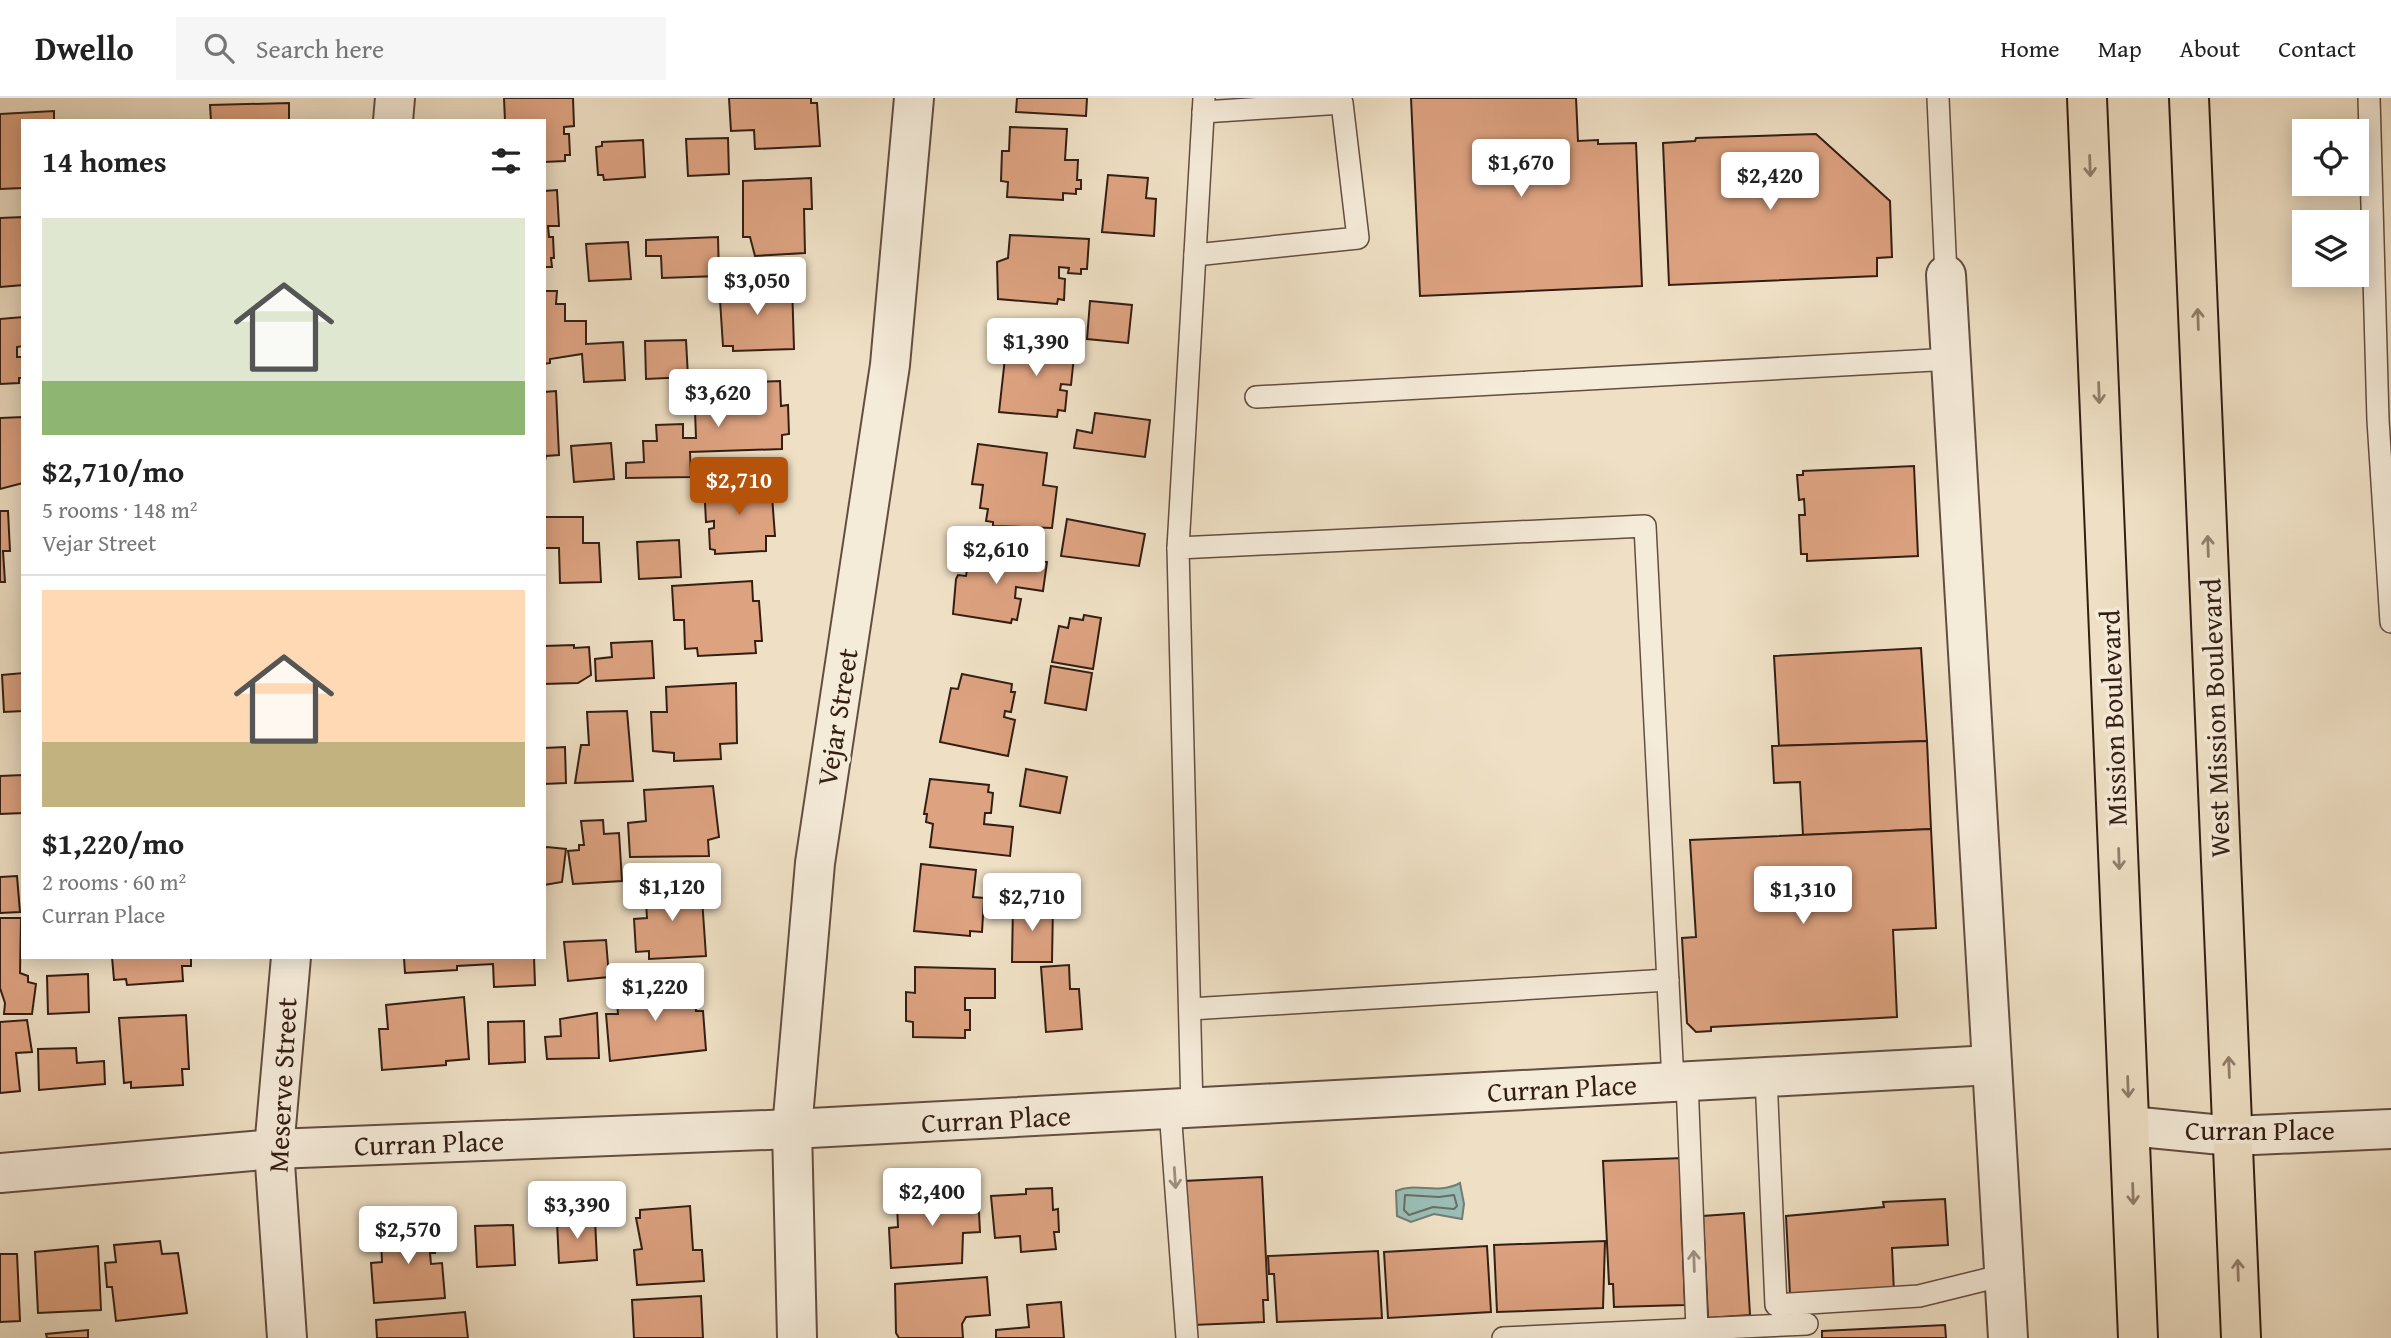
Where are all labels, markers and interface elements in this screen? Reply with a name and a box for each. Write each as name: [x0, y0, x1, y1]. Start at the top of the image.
search box: [176, 17, 666, 80]
text: Dwello: [35, 24, 134, 72]
icon: search: [200, 29, 238, 67]
text: Search here: [256, 29, 384, 68]
text: Home: [2001, 31, 2060, 66]
text: Map: [2098, 31, 2142, 66]
text: About: [2180, 31, 2240, 66]
text: Contact: [2278, 31, 2356, 66]
map controls: [2292, 119, 2369, 287]
button: locate: [2292, 119, 2369, 196]
text: 14 homes: [42, 139, 167, 183]
pin: $1,670: [1464, 140, 1578, 199]
icon: filters: [487, 142, 525, 180]
text: $1,670: [1488, 145, 1554, 178]
pin: $2,420: [1713, 152, 1827, 212]
one-way arrow: [2083, 154, 2096, 177]
text: $2,420: [1737, 158, 1803, 191]
button: layers: [2292, 210, 2369, 287]
pin: $3,050: [700, 258, 814, 317]
text: $3,050: [724, 263, 790, 296]
icon: home: [221, 264, 347, 390]
one-way arrow: [2192, 308, 2205, 331]
pin: $1,390: [979, 318, 1093, 378]
text: $1,390: [1003, 324, 1069, 357]
pin: $3,620: [661, 370, 775, 429]
text: $3,620: [685, 375, 751, 408]
one-way arrow: [2093, 382, 2106, 405]
text: $2,710/mo: [42, 449, 184, 493]
pin: $2,710: [682, 458, 796, 517]
text: $2,710: [706, 463, 772, 496]
text: 5 rooms · 148 m²: [42, 493, 197, 526]
text: Vejar Street: [42, 526, 156, 559]
pin: $2,610: [939, 526, 1053, 586]
text: $2,610: [963, 532, 1029, 565]
one-way arrow: [2202, 535, 2215, 558]
street label: West Mission Boulevard: [2189, 578, 2240, 858]
street label: Mission Boulevard: [2088, 609, 2137, 827]
icon: home: [221, 636, 347, 762]
street label: Vejar Street: [805, 645, 868, 789]
text: $1,220/mo: [42, 821, 184, 865]
one-way arrow: [2112, 848, 2125, 871]
pin: $1,120: [615, 864, 729, 923]
text: 2 rooms · 60 m²: [42, 865, 186, 898]
pin: $1,310: [1746, 866, 1860, 926]
text: $1,120: [639, 869, 705, 902]
text: $1,310: [1770, 872, 1836, 905]
pin: $2,710: [975, 874, 1089, 933]
text: $2,710: [999, 879, 1065, 912]
text: Curran Place: [42, 898, 165, 931]
pin: $1,220: [598, 964, 712, 1023]
text: $1,220: [622, 969, 688, 1002]
street label: Meserve Street: [256, 996, 307, 1174]
one-way arrow: [2223, 1056, 2236, 1079]
street label: Curran Place: [1486, 1063, 1638, 1112]
one-way arrow: [2122, 1075, 2135, 1098]
street label: Curran Place: [920, 1094, 1072, 1143]
street label: Curran Place: [2185, 1109, 2335, 1150]
street label: Curran Place: [353, 1119, 505, 1166]
one-way arrow: [1169, 1166, 1182, 1189]
pin: $2,400: [875, 1168, 989, 1228]
text: $2,400: [899, 1174, 965, 1207]
pin: $3,390: [520, 1182, 634, 1241]
one-way arrow: [2126, 1182, 2139, 1205]
text: $3,390: [544, 1187, 610, 1220]
pin: $2,570: [351, 1206, 465, 1266]
text: $2,570: [375, 1212, 441, 1245]
one-way arrow: [1688, 1249, 1701, 1272]
one-way arrow: [2231, 1259, 2244, 1282]

